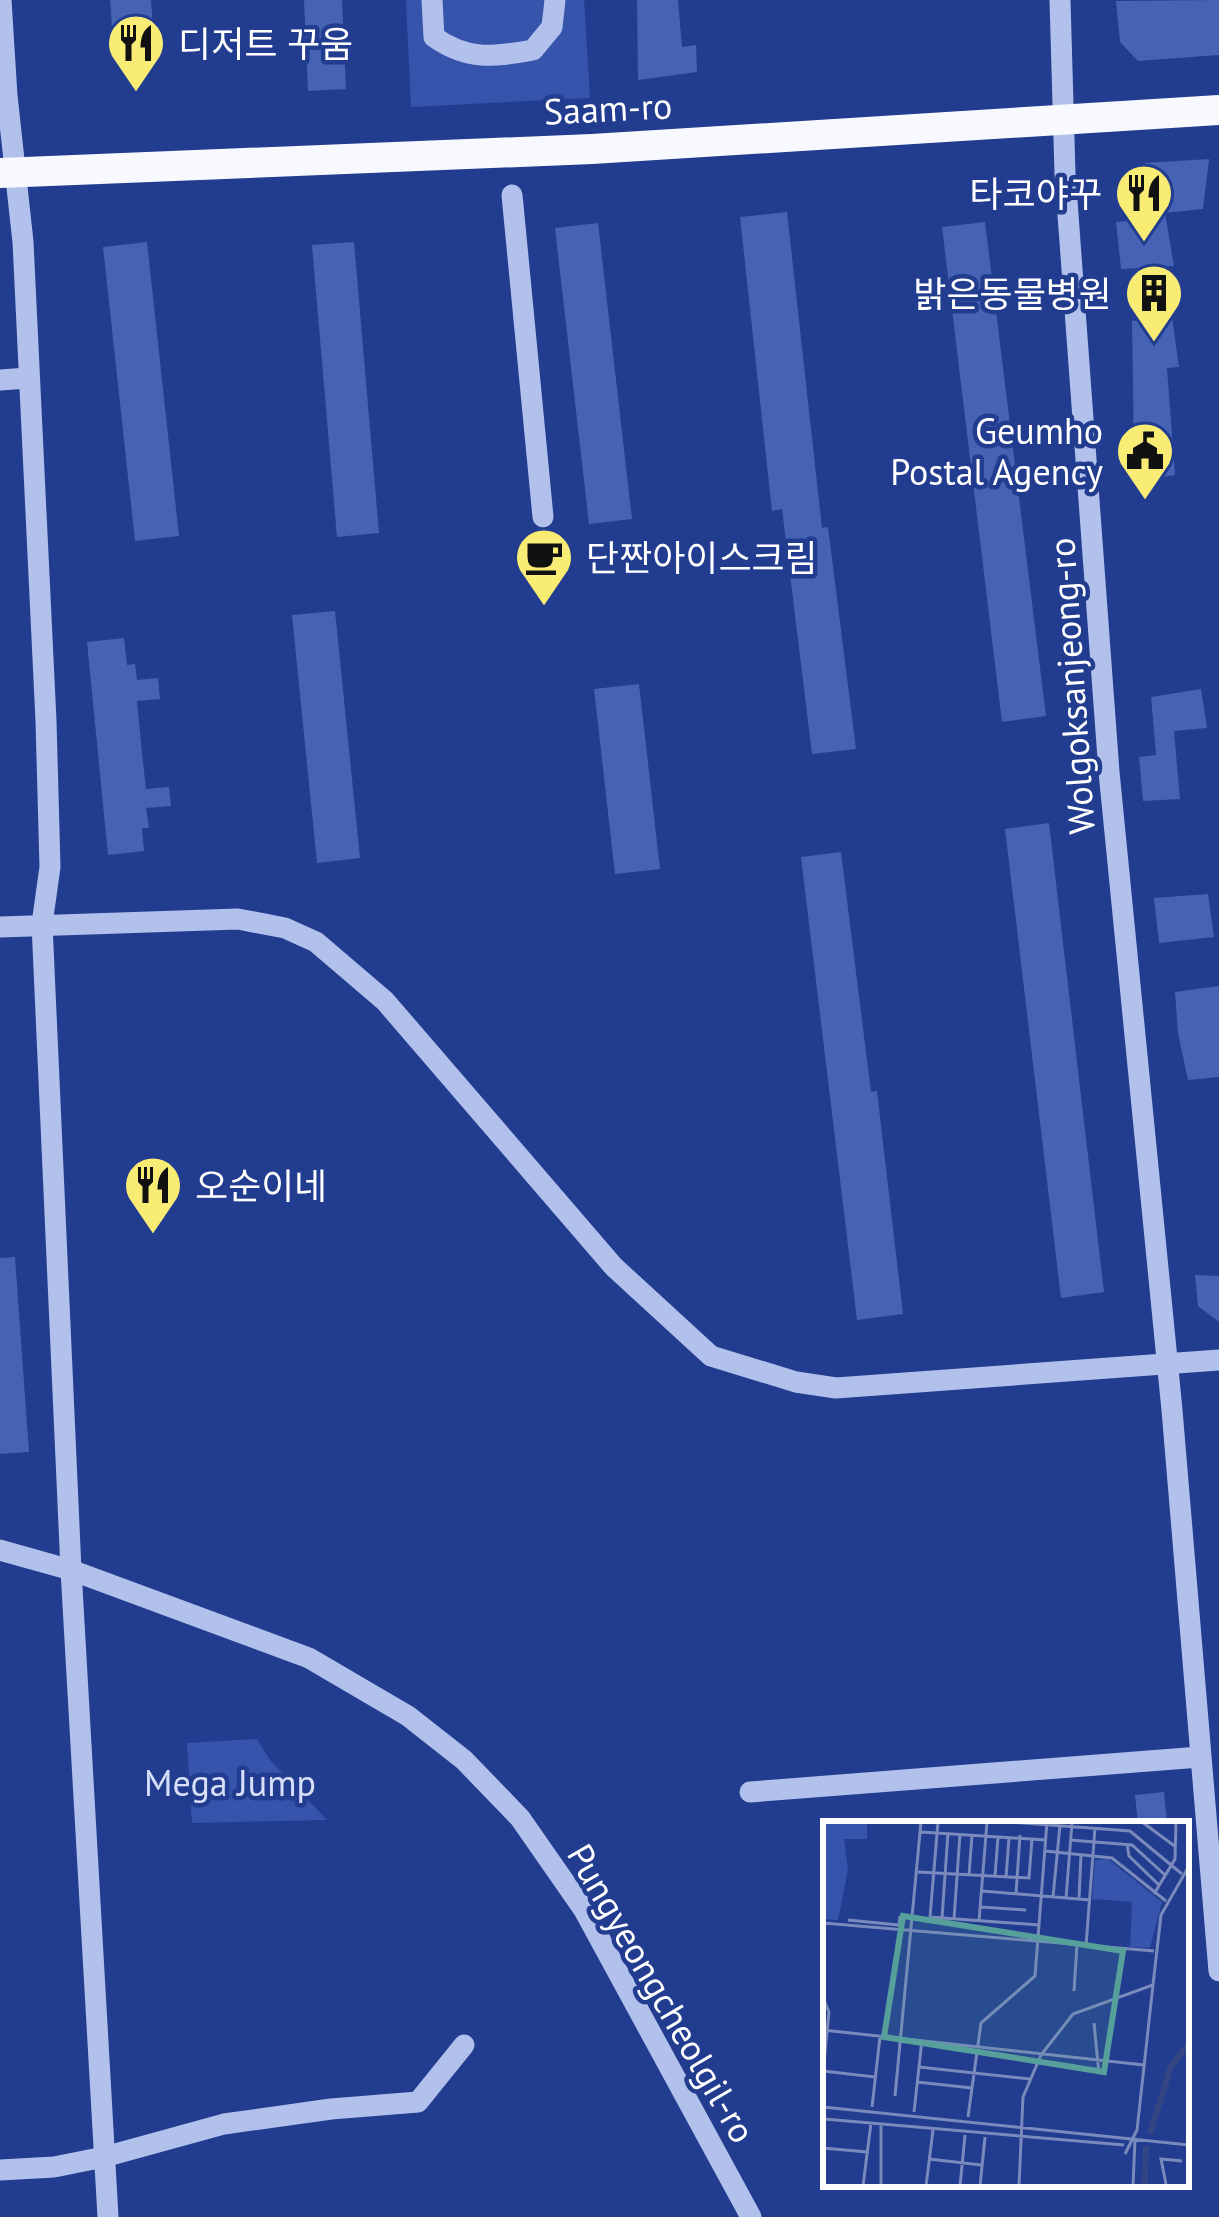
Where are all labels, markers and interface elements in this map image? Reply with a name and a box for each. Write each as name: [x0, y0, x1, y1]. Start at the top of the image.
restaurant icon: 디저트 꾸움: [105, 12, 167, 94]
place label: 디저트 꾸움: [178, 20, 353, 67]
street label: Saam-ro: [543, 81, 673, 135]
restaurant icon: 타코야꾸: [1113, 162, 1175, 244]
place label: 타코야꾸: [970, 170, 1102, 217]
building icon: 밝은동물병원: [1123, 262, 1185, 344]
place label: 밝은동물병원: [913, 270, 1112, 317]
place label: Geumho Postal Agency: [890, 407, 1103, 495]
public building icon: Geumho Postal Agency: [1114, 420, 1176, 502]
cafe icon: 단짠아이스크림: [513, 526, 575, 608]
place label: 단짠아이스크림: [586, 534, 818, 581]
street label: Wolgoksanjeong-ro: [1037, 536, 1105, 836]
restaurant icon: 오순이네: [122, 1154, 184, 1236]
place label: 오순이네: [195, 1162, 327, 1209]
park label: Mega Jump: [144, 1759, 316, 1806]
inset map: [823, 1821, 1189, 2187]
street label: Pungyeongcheolgil-ro: [557, 1835, 767, 2151]

